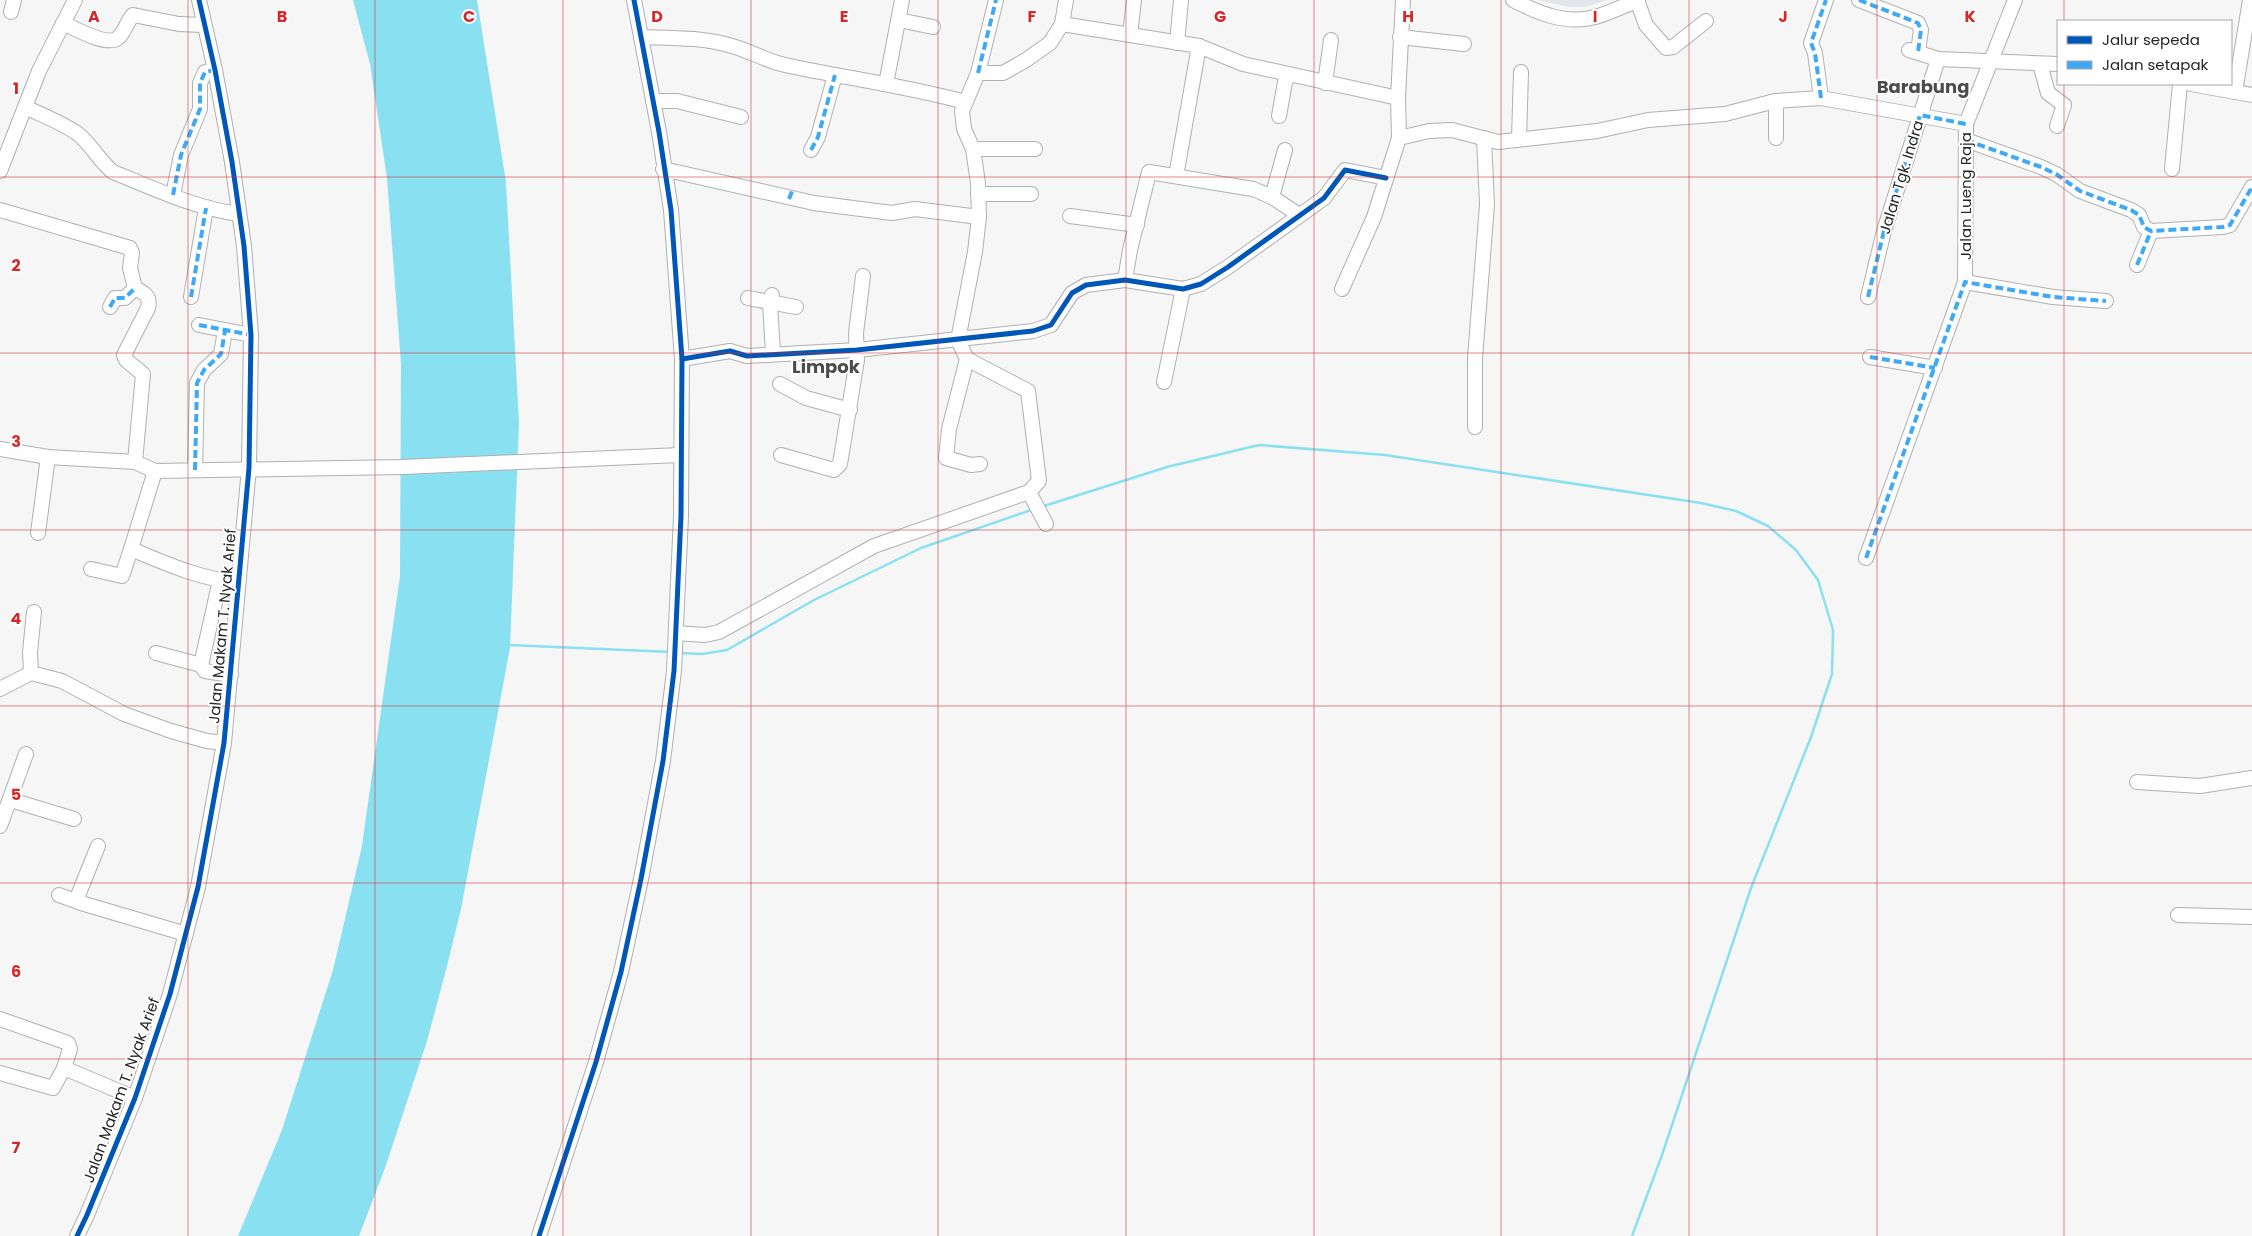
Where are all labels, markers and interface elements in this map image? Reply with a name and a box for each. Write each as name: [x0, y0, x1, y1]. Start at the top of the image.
text: A: [88, 5, 100, 28]
text: B: [277, 5, 287, 28]
text: C: [463, 5, 475, 28]
text: D: [651, 5, 663, 28]
text: E: [840, 5, 848, 28]
text: F: [1028, 5, 1037, 28]
text: G: [1214, 5, 1226, 28]
text: H: [1402, 5, 1414, 28]
text: I: [1593, 5, 1597, 28]
text: J: [1778, 5, 1788, 28]
text: K: [1964, 5, 1976, 28]
legend: [2057, 20, 2232, 85]
text: Jalur sepeda: [2102, 29, 2200, 50]
text: Jalan setapak: [2102, 54, 2209, 75]
district label: Barabung: [1877, 74, 1969, 99]
text: 1: [13, 77, 19, 100]
street label: Jalan Tgk. Indra: [1874, 118, 1928, 236]
street label: Jalan Lueng Raja: [1955, 132, 1976, 260]
text: 2: [11, 254, 21, 277]
district label: Limpok: [792, 354, 861, 379]
text: 3: [11, 430, 21, 453]
street label: Jalan Makam T. Nyak Arief: [203, 528, 241, 724]
text: 4: [11, 607, 22, 630]
text: 5: [11, 783, 21, 806]
text: 6: [11, 960, 21, 983]
street label: Jalan Makam T. Nyak Arief: [78, 994, 164, 1186]
text: 7: [12, 1136, 21, 1159]

